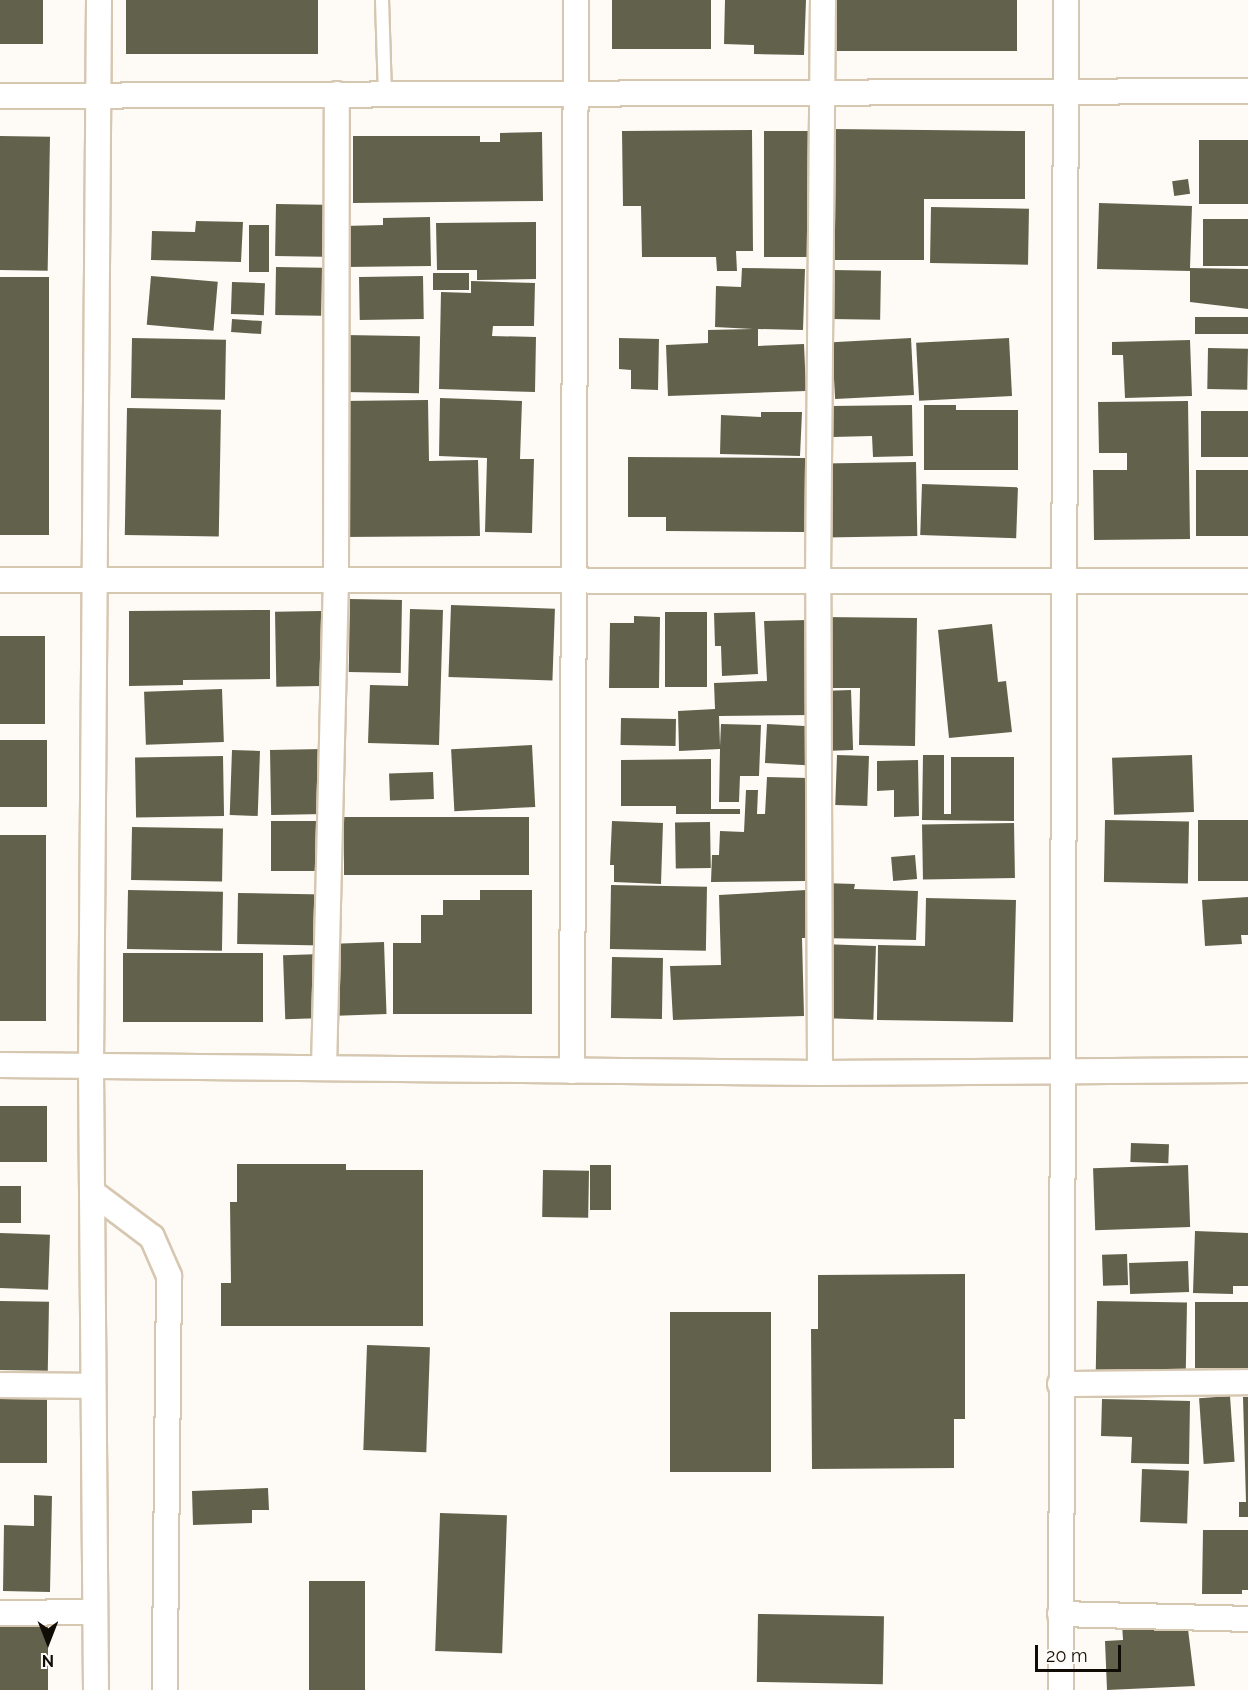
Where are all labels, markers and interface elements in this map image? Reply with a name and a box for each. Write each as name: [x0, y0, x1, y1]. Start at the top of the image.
north arrow: [18, 1612, 78, 1672]
scale bar: [1038, 1633, 1124, 1671]
text: 20 m: [1046, 1645, 1088, 1666]
text: N: [42, 1651, 54, 1670]

